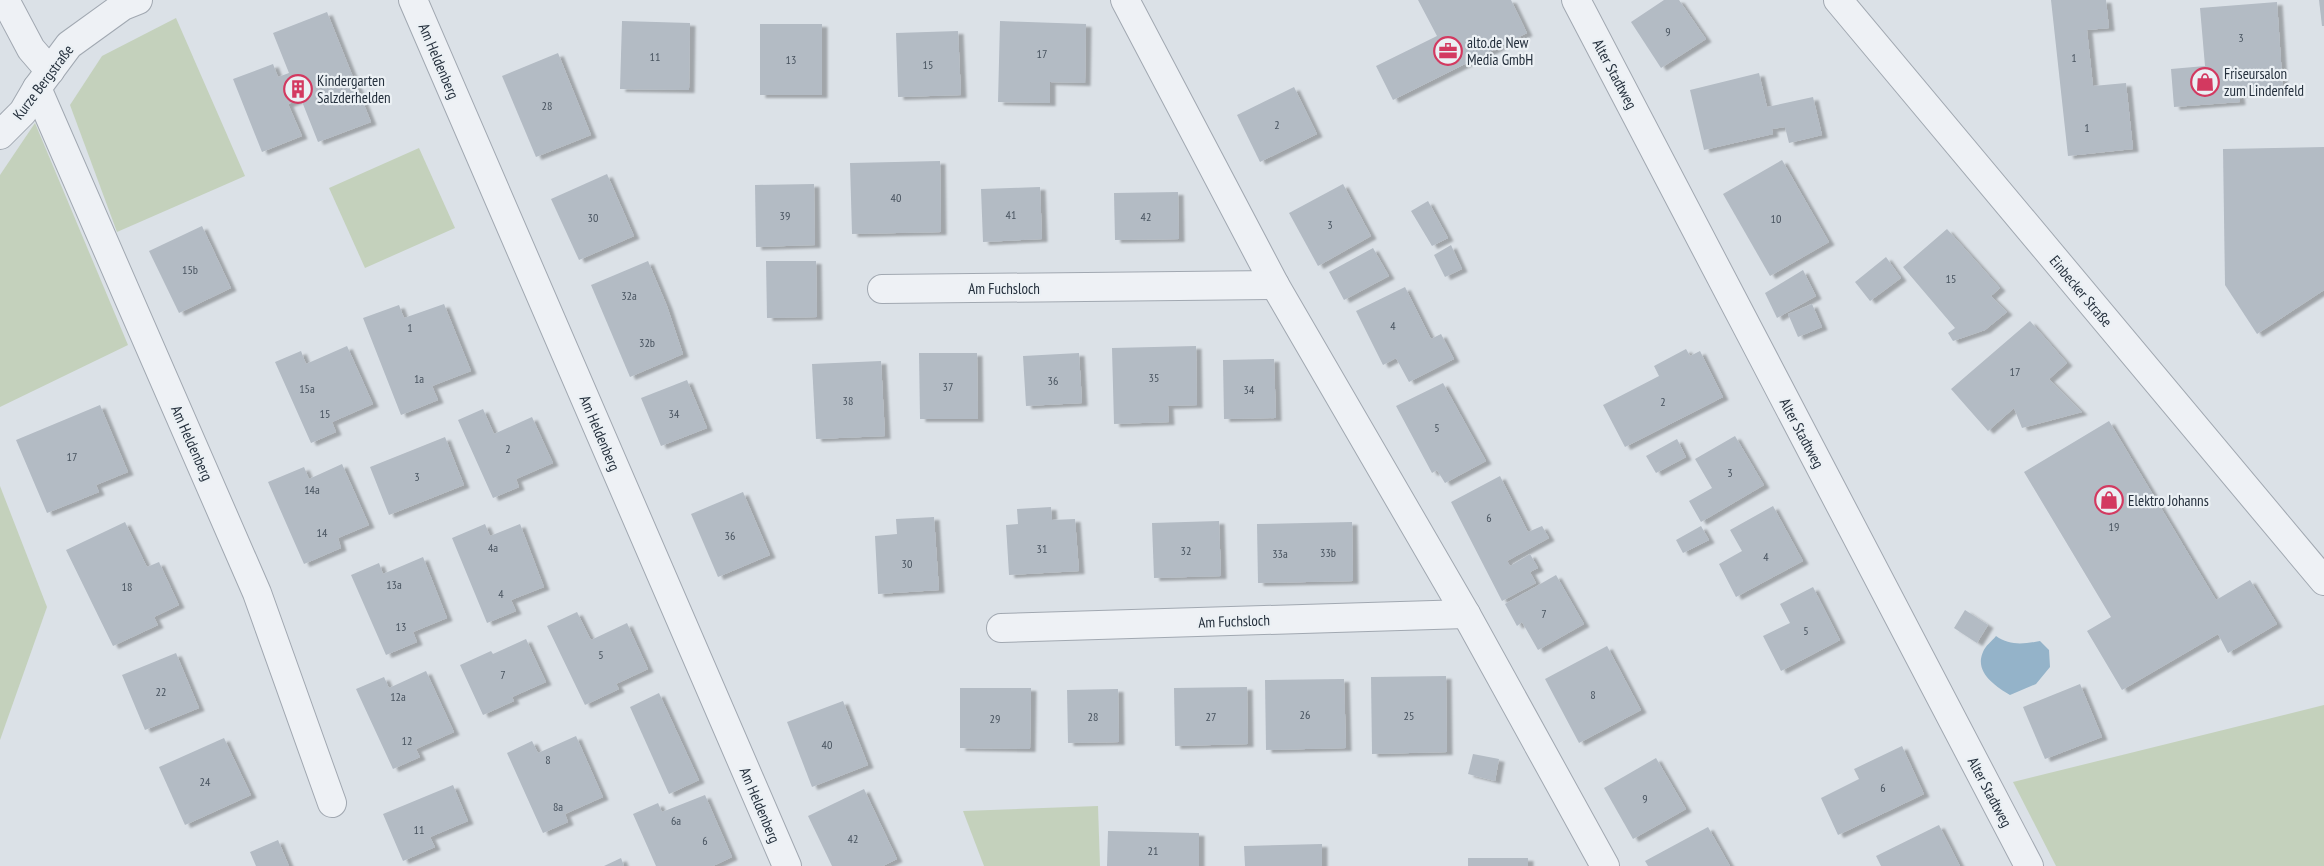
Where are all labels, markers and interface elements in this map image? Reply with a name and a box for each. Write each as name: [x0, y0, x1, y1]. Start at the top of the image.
street label: Am Heldenberg: [415, 20, 463, 102]
house number: 9: [1665, 24, 1671, 39]
house number: 3: [2238, 30, 2244, 45]
place label: alto.de New Media GmbH: [1467, 33, 1533, 69]
office icon: alto.de New Media GmbH: [1433, 36, 1463, 66]
street label: Alter Stadtweg: [1589, 36, 1641, 112]
street label: Kurze Bergstraße: [9, 41, 77, 123]
house number: 17: [1037, 46, 1047, 61]
house number: 11: [650, 49, 660, 64]
house number: 1: [2071, 50, 2077, 65]
house number: 13: [786, 52, 796, 67]
house number: 15: [923, 57, 933, 72]
place label: Friseursalon zum Lindenfeld: [2224, 64, 2304, 100]
shop icon: Friseursalon zum Lindenfeld: [2190, 67, 2220, 97]
place label: Kindergarten Salzderhelden: [317, 71, 391, 107]
building icon: Kindergarten Salzderhelden: [283, 74, 313, 104]
house number: 28: [542, 98, 552, 113]
house number: 2: [1274, 117, 1280, 132]
house number: 1: [2084, 120, 2090, 135]
house number: 40: [891, 190, 901, 205]
house number: 41: [1006, 207, 1016, 222]
house number: 39: [780, 208, 790, 223]
house number: 42: [1141, 209, 1151, 224]
house number: 30: [588, 210, 598, 225]
house number: 10: [1771, 211, 1781, 226]
house number: 3: [1327, 217, 1333, 232]
street label: Einbecker Straße: [2046, 251, 2116, 331]
house number: 15b: [182, 262, 198, 277]
house number: 15: [1946, 271, 1956, 286]
street label: Am Fuchsloch: [968, 279, 1040, 298]
house number: 32a: [621, 288, 637, 303]
house number: 4: [1390, 318, 1396, 333]
house number: 1: [407, 320, 413, 335]
house number: 32b: [639, 335, 655, 350]
house number: 17: [2010, 364, 2020, 379]
house number: 35: [1149, 370, 1159, 385]
house number: 1a: [414, 371, 424, 386]
house number: 36: [1048, 373, 1058, 388]
house number: 37: [943, 379, 953, 394]
house number: 15a: [299, 381, 315, 396]
house number: 34: [1244, 382, 1255, 397]
street label: Am Heldenberg: [576, 392, 624, 474]
house number: 38: [843, 393, 853, 408]
house number: 2: [1660, 394, 1666, 409]
street label: Alter Stadtweg: [1776, 395, 1828, 471]
street label: Am Heldenberg: [167, 402, 217, 484]
house number: 15: [320, 406, 330, 421]
house number: 34: [669, 406, 680, 421]
house number: 5: [1434, 420, 1440, 435]
house number: 2: [505, 441, 511, 456]
house number: 17: [67, 449, 77, 464]
house number: 3: [1727, 465, 1733, 480]
house number: 3: [414, 469, 420, 484]
house number: 14a: [304, 482, 320, 497]
shop icon: Elektro Johanns: [2094, 485, 2124, 515]
place label: Elektro Johanns: [2128, 491, 2209, 510]
house number: 6: [1486, 510, 1492, 525]
house number: 19: [2109, 519, 2119, 534]
house number: 14: [317, 525, 328, 540]
house number: 36: [725, 528, 735, 543]
house number: 4a: [488, 540, 498, 555]
house number: 31: [1037, 541, 1047, 556]
house number: 32: [1181, 543, 1191, 558]
house number: 33b: [1320, 545, 1336, 560]
house number: 33a: [1272, 546, 1288, 561]
house number: 4: [1763, 549, 1769, 564]
house number: 30: [902, 556, 912, 571]
house number: 13a: [386, 577, 402, 592]
house number: 18: [122, 579, 132, 594]
house number: 4: [498, 586, 504, 601]
house number: 7: [1541, 606, 1547, 621]
street label: Am Fuchsloch: [1198, 610, 1270, 632]
house number: 13: [396, 619, 406, 634]
house number: 5: [1803, 623, 1809, 638]
house number: 5: [598, 647, 604, 662]
house number: 7: [500, 667, 506, 682]
house number: 22: [156, 684, 166, 699]
house number: 8: [1590, 687, 1596, 702]
house number: 12a: [390, 689, 406, 704]
house number: 26: [1300, 707, 1310, 722]
house number: 25: [1404, 708, 1414, 723]
house number: 28: [1088, 709, 1098, 724]
house number: 27: [1206, 709, 1216, 724]
house number: 29: [990, 711, 1000, 726]
house number: 12: [402, 733, 412, 748]
house number: 40: [822, 737, 832, 752]
house number: 8: [545, 752, 551, 767]
street label: Alter Stadtweg: [1964, 754, 2016, 830]
street label: Am Heldenberg: [736, 764, 784, 846]
house number: 24: [200, 774, 211, 789]
house number: 6: [1880, 780, 1886, 795]
house number: 9: [1642, 791, 1648, 806]
house number: 8a: [553, 799, 563, 814]
house number: 6a: [671, 813, 681, 828]
house number: 11: [414, 822, 424, 837]
house number: 42: [848, 831, 858, 846]
house number: 6: [702, 833, 708, 848]
house number: 21: [1148, 843, 1158, 858]

